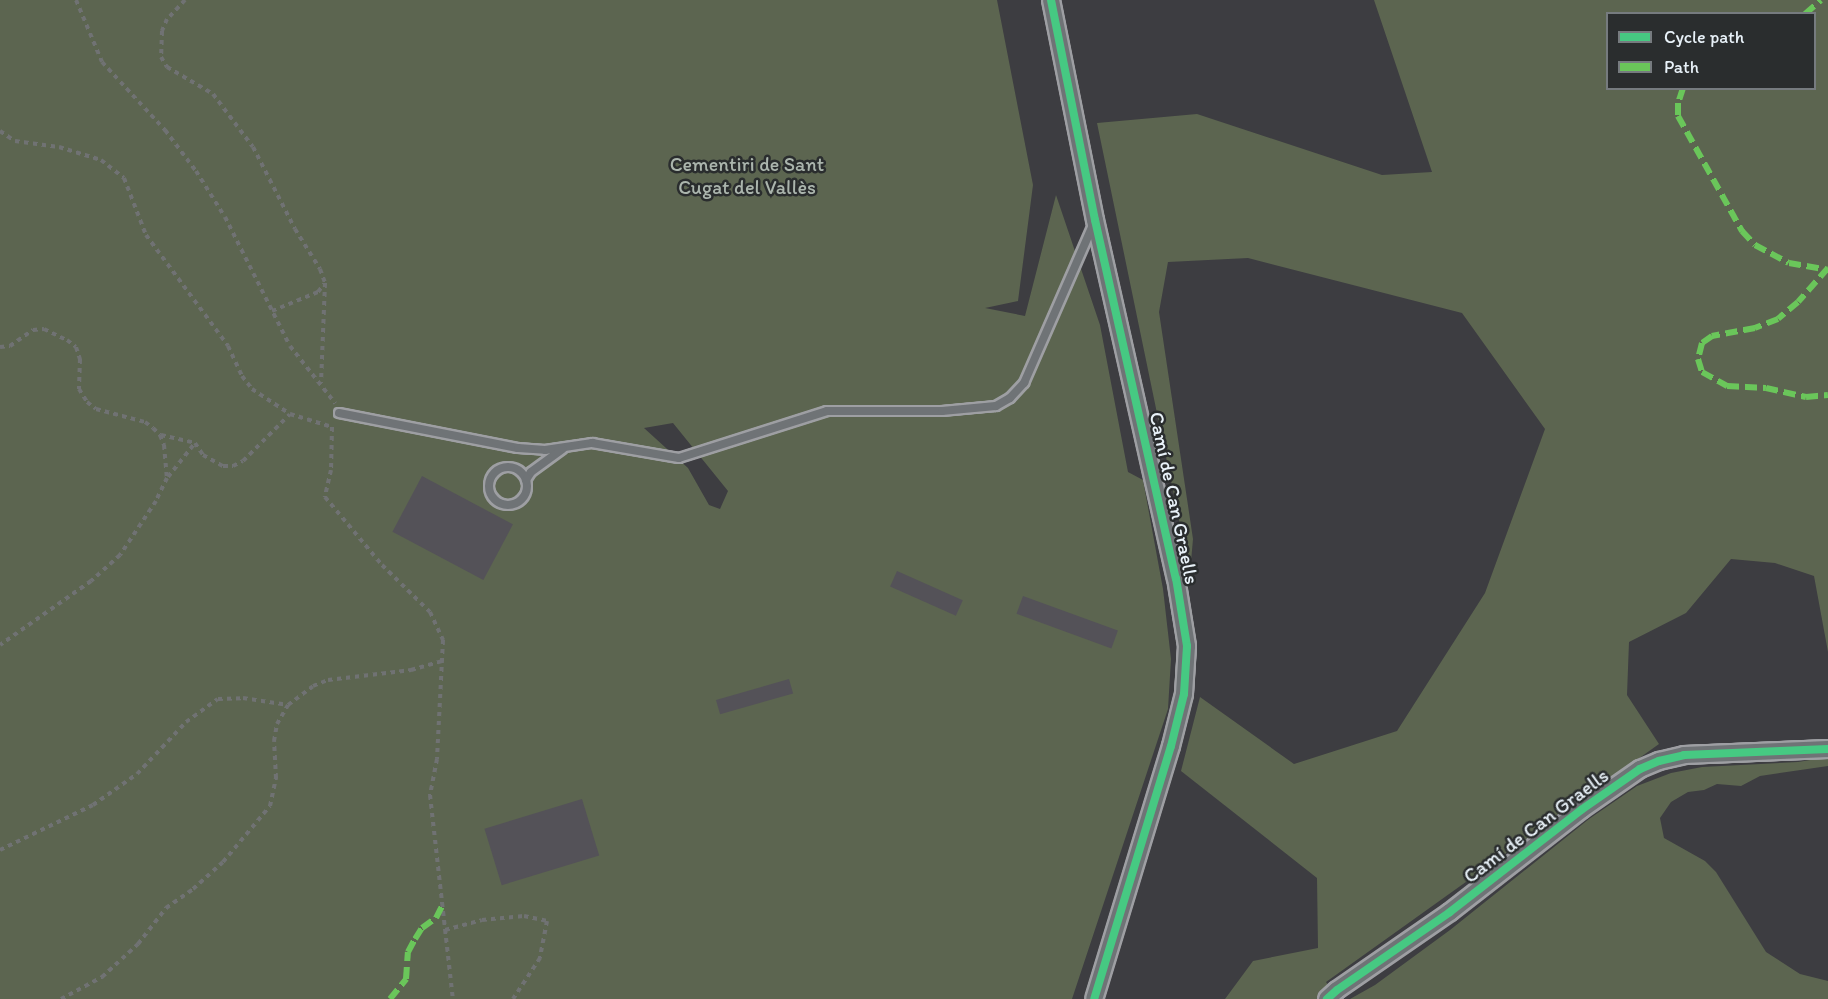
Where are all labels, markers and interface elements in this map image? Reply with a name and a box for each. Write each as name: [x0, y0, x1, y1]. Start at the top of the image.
legend: [1606, 12, 1816, 90]
text: Cycle path: [1664, 26, 1744, 48]
text: Path: [1664, 56, 1699, 78]
park label: Cementiri de Sant Cugat del Vallès: [670, 152, 824, 199]
street label: Camí de Can Graells: [1144, 410, 1204, 586]
street label: Camí de Can Graells: [1459, 764, 1613, 888]

